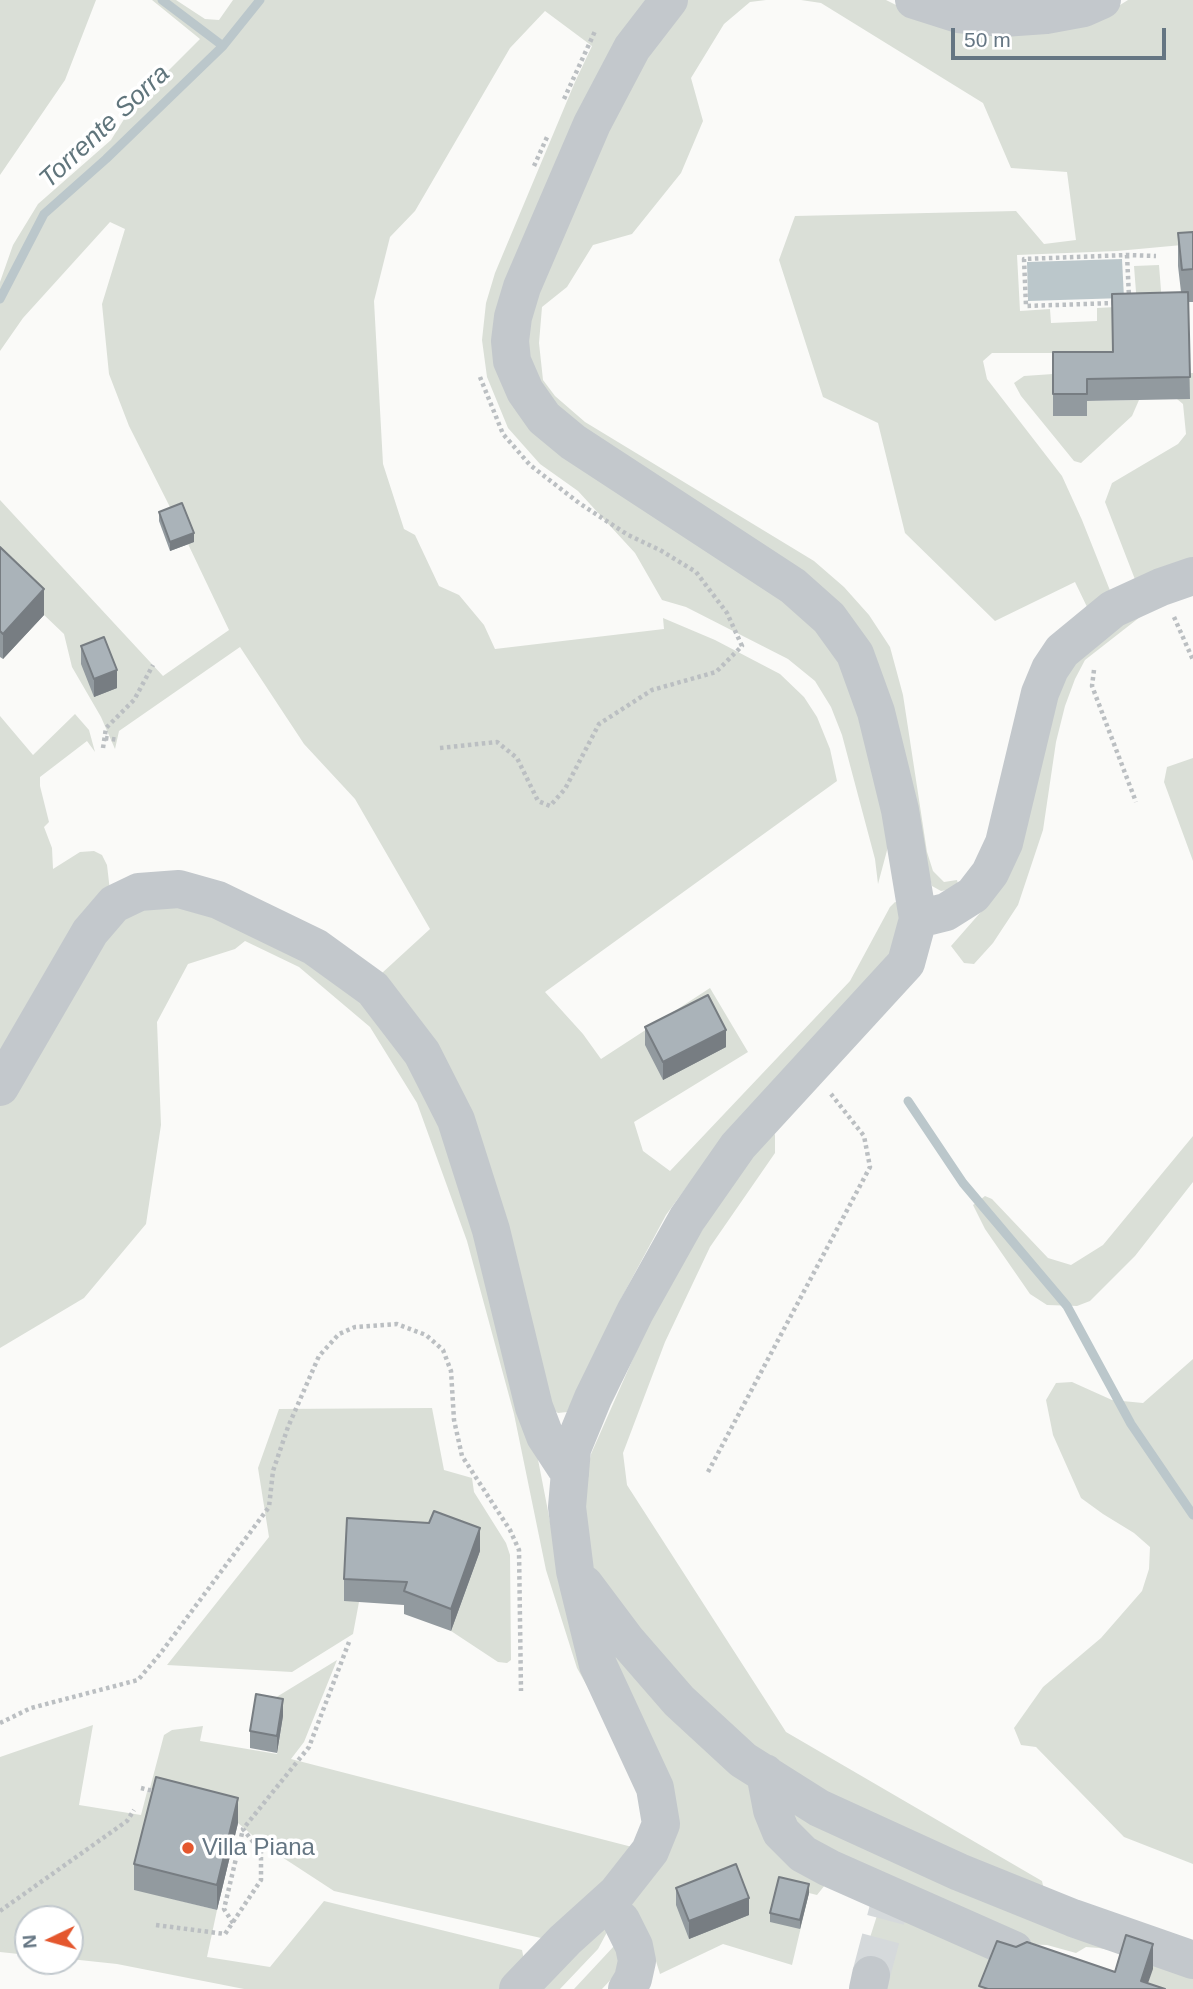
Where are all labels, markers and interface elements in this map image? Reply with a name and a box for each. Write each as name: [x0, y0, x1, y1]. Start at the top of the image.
scale bar: [955, 14, 1170, 58]
text: 50 m: [964, 28, 1011, 51]
water label: Torrente Sorra: [33, 59, 177, 195]
place label: Villa Piana: [202, 1834, 315, 1862]
marker: Villa Piana: [180, 1840, 196, 1856]
north arrow: [14, 1905, 84, 1975]
text: N: [19, 1934, 41, 1949]

